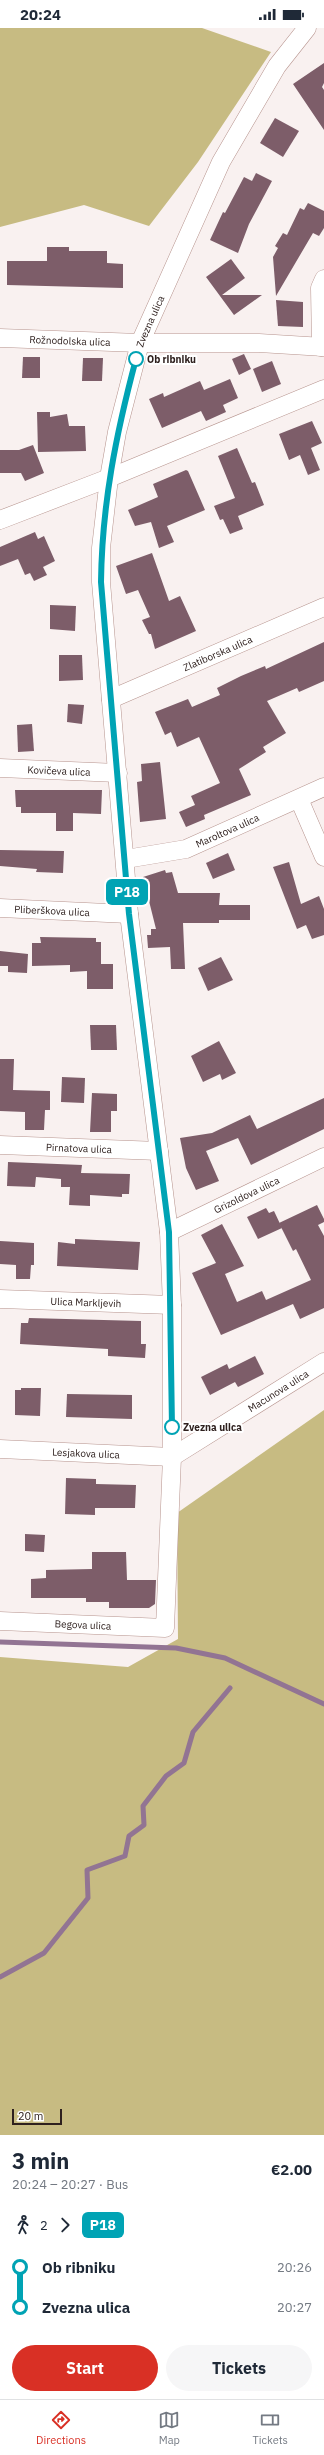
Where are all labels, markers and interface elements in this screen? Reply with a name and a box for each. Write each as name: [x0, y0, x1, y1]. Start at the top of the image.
text: 20:24: [20, 5, 61, 24]
street label: Zvezna ulica: [133, 293, 168, 348]
street label: Rožnodolska ulica: [29, 333, 111, 349]
marker: Ob ribniku: [128, 351, 144, 367]
place label: Ob ribniku: [147, 353, 196, 366]
street label: Zlatiborska ulica: [181, 633, 255, 674]
street label: Kovičeva ulica: [27, 763, 91, 779]
street label: Maroltova ulica: [194, 811, 262, 851]
line badge: P18: [104, 879, 150, 905]
text: P18: [114, 883, 140, 901]
street label: Pliberškova ulica: [14, 903, 91, 919]
street label: Pirnatova ulica: [46, 1141, 113, 1156]
street label: Grizoldova ulica: [212, 1173, 282, 1216]
street label: Ulica Markljevih: [50, 1295, 122, 1310]
street label: Macunova ulica: [245, 1367, 312, 1415]
marker: Zvezna ulica: [164, 1419, 180, 1435]
place label: Zvezna ulica: [183, 1421, 242, 1434]
street label: Lesjakova ulica: [52, 1445, 121, 1462]
street label: Begova ulica: [54, 1617, 112, 1633]
scale bar: [12, 2107, 62, 2126]
text: 20 m: [18, 2109, 43, 2123]
text: 3 min: [12, 2146, 69, 2175]
text: €2.00: [271, 2160, 312, 2179]
text: 20:24 – 20:27 · Bus: [12, 2176, 128, 2193]
icon: walk: [12, 2214, 34, 2236]
icon: forward: [54, 2214, 76, 2236]
text: P18: [90, 2216, 116, 2234]
text: 2: [40, 2217, 48, 2234]
text: Ob ribniku: [42, 2258, 116, 2277]
text: 20:26: [277, 2259, 312, 2276]
text: Zvezna ulica: [42, 2298, 130, 2317]
text: 20:27: [277, 2299, 312, 2316]
button: Start: [12, 2345, 158, 2391]
button: Tickets: [166, 2345, 312, 2391]
tab: Directions: [36, 2409, 86, 2447]
tab: Map: [158, 2409, 180, 2447]
tab: Tickets: [252, 2409, 288, 2447]

